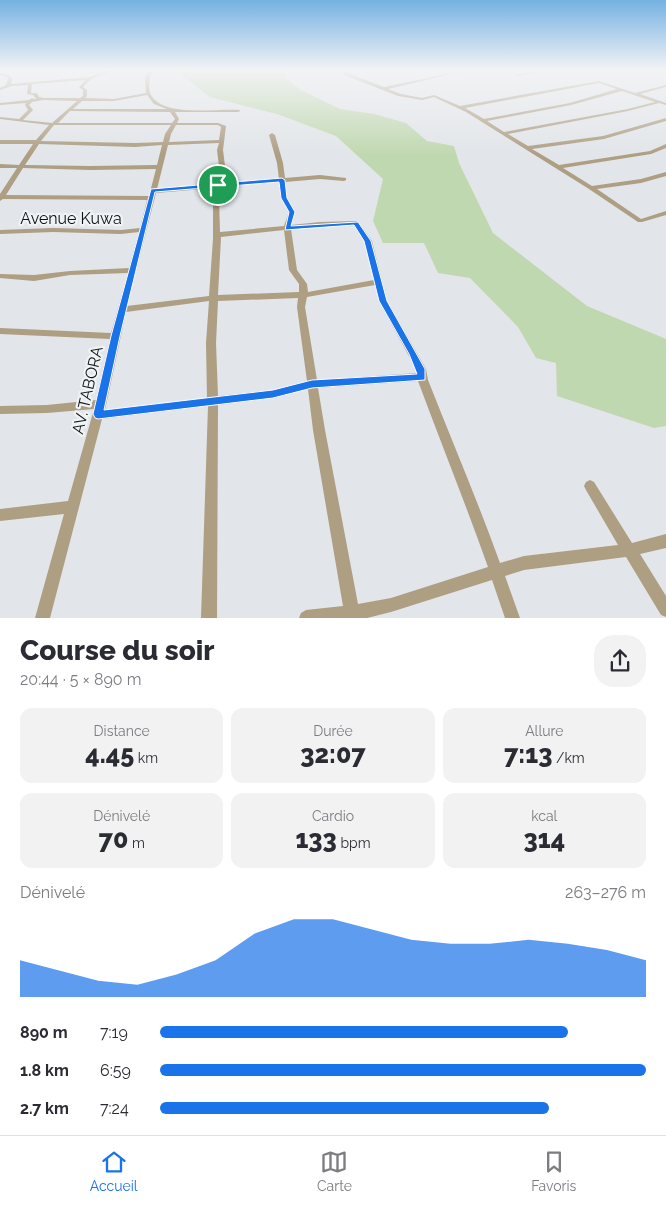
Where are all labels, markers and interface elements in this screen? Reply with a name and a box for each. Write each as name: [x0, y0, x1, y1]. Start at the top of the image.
pin: [197, 164, 239, 206]
icon: arrive: [204, 171, 232, 199]
street label: Avenue Kuwa: [20, 209, 122, 228]
street label: AV. TABORA: [68, 344, 107, 436]
text: Course du soir: [20, 634, 215, 667]
button: share: [594, 635, 646, 687]
text: 20:44 · 5 × 890 m: [20, 670, 141, 689]
text: Distance: [94, 723, 150, 739]
text: Durée: [313, 723, 353, 739]
text: Allure: [525, 723, 563, 739]
text: 4.45: [85, 739, 134, 769]
text: 32:07: [300, 739, 366, 769]
text: 7:13: [504, 739, 552, 769]
text: km: [134, 750, 158, 766]
text: /km: [552, 750, 585, 766]
text: Dénivelé: [93, 808, 150, 824]
text: Cardio: [312, 808, 354, 824]
text: kcal: [531, 808, 557, 824]
text: 70: [99, 824, 128, 854]
text: 133: [295, 824, 337, 854]
text: 314: [524, 824, 565, 854]
text: m: [128, 835, 145, 851]
text: bpm: [337, 835, 371, 851]
text: Dénivelé: [20, 883, 85, 902]
text: 263–276 m: [565, 883, 646, 902]
text: 890 m: [20, 1023, 68, 1042]
text: 7:19: [100, 1023, 128, 1042]
text: 1.8 km: [20, 1061, 69, 1080]
text: 6:59: [100, 1061, 131, 1080]
text: 2.7 km: [20, 1099, 69, 1118]
text: 7:24: [100, 1099, 129, 1118]
tab: Accueil: [90, 1148, 138, 1194]
tab: Carte: [317, 1148, 352, 1194]
tab: Favoris: [531, 1148, 576, 1194]

